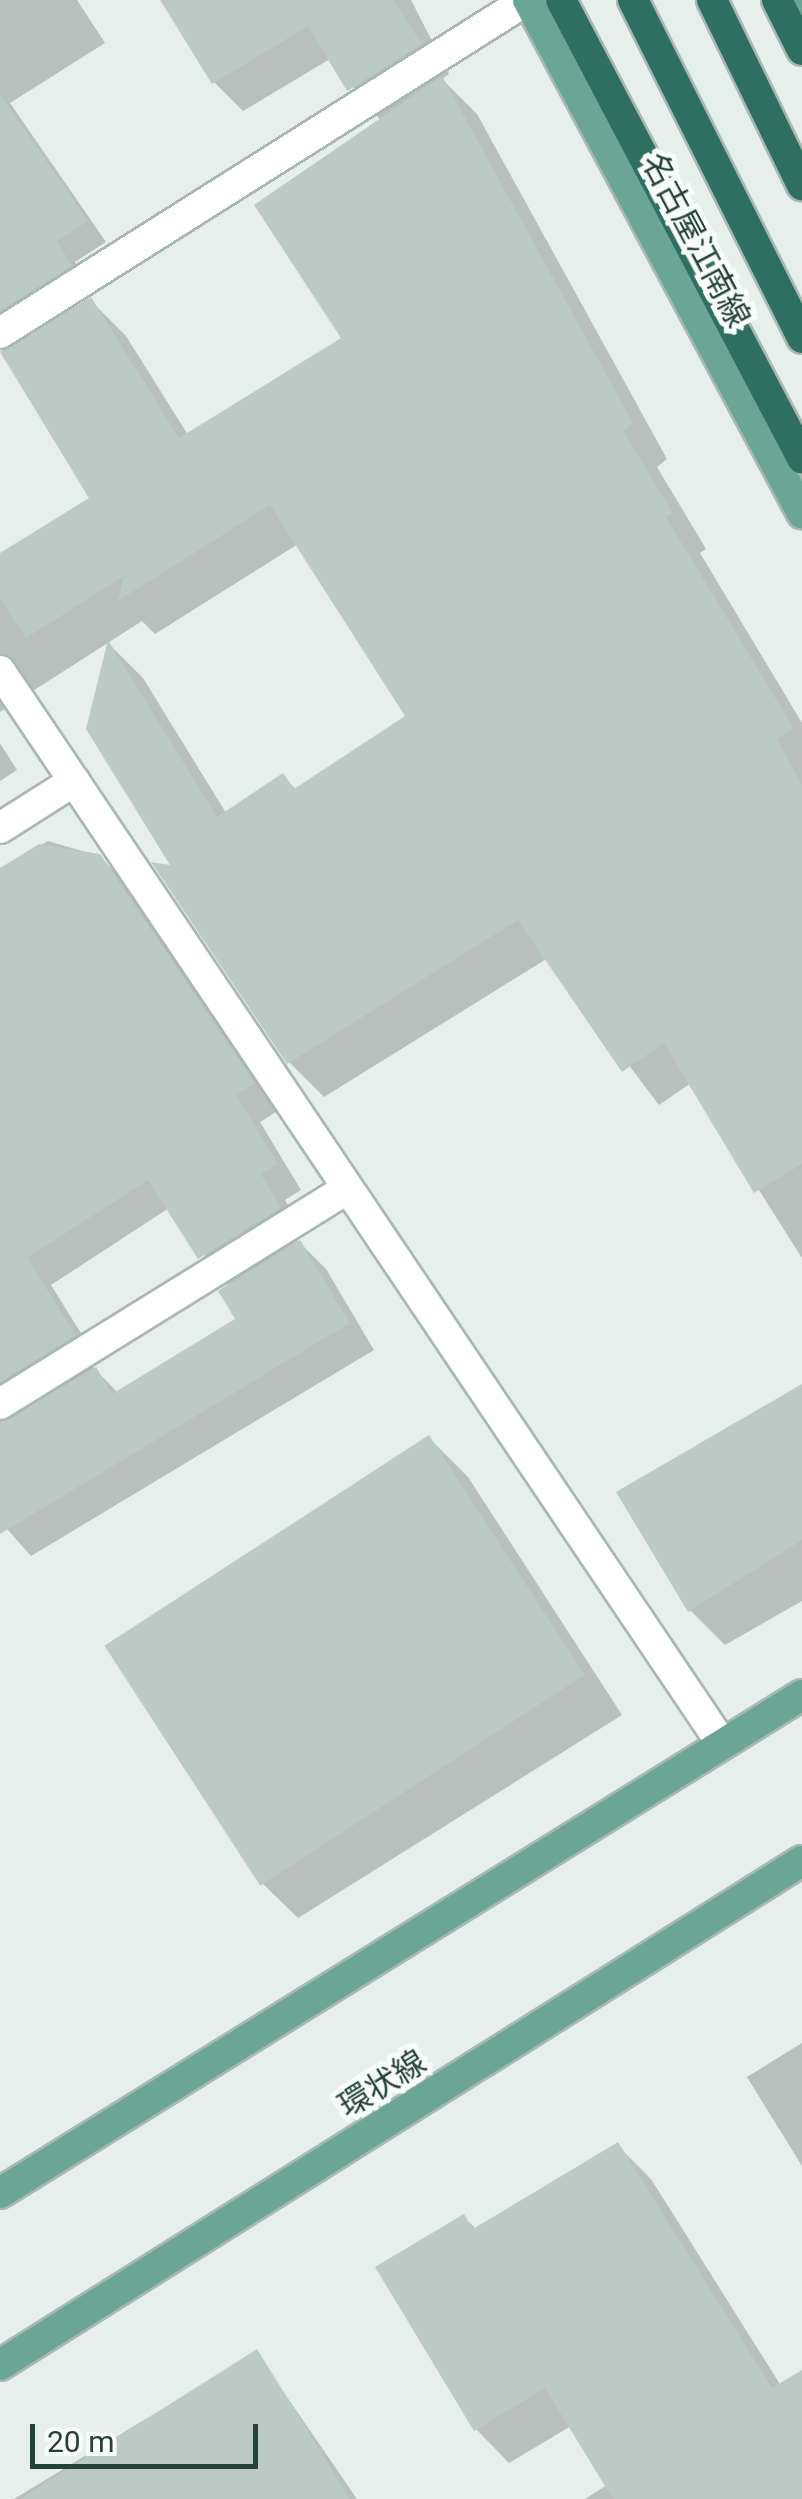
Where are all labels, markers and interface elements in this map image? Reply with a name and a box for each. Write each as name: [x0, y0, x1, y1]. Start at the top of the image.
street label: 名古屋江南線: [634, 146, 758, 334]
street label: 環状線: [331, 2042, 433, 2126]
scale bar: [35, 2404, 262, 2466]
text: 20 m: [47, 2424, 114, 2459]

